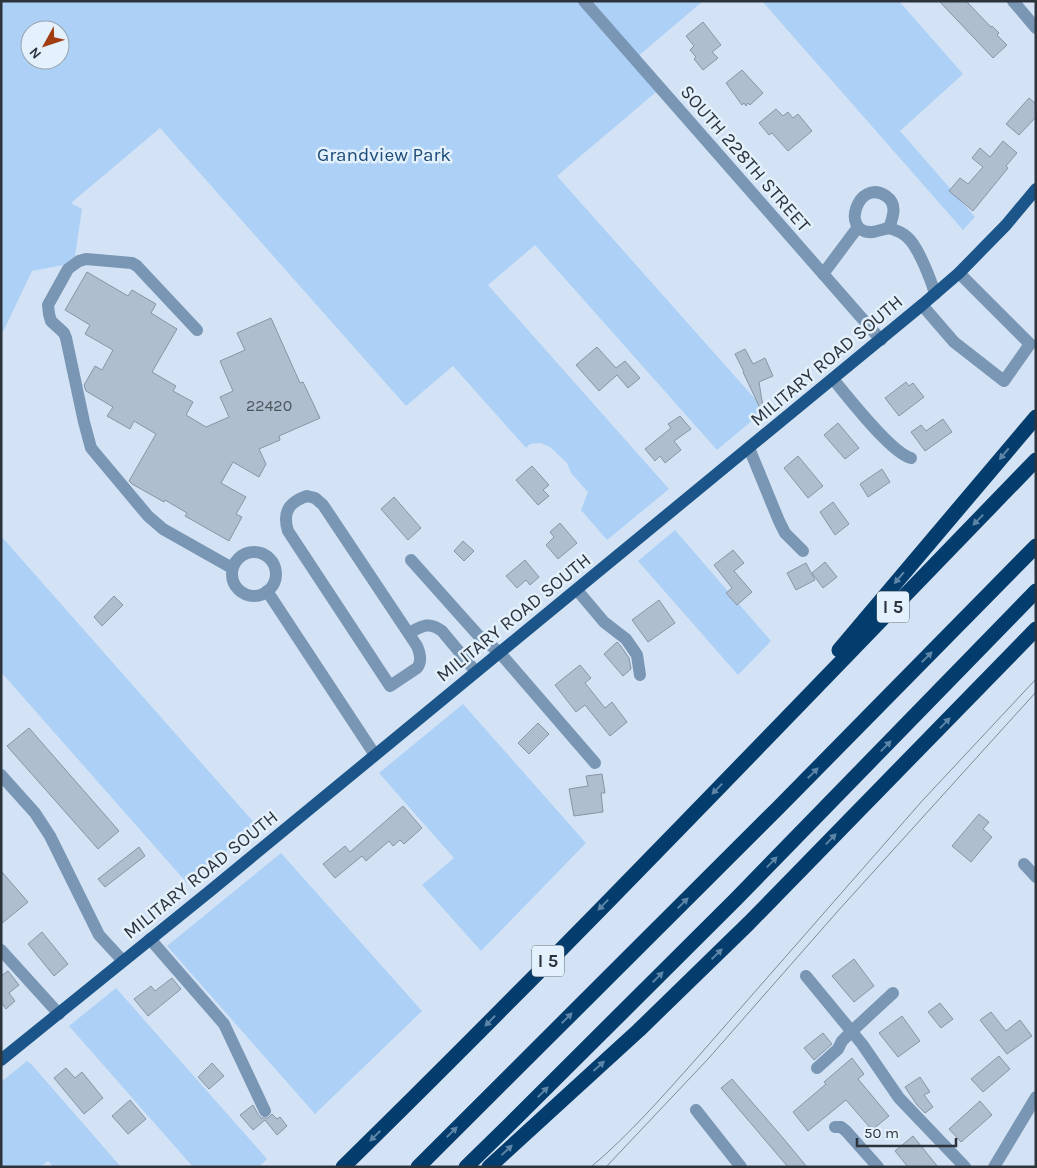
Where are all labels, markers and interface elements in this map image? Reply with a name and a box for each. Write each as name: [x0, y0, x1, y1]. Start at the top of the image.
north arrow: [20, 20, 70, 70]
text: N: [26, 44, 45, 62]
street label: SOUTH 228TH STREET: [676, 81, 815, 237]
park label: Grandview Park: [317, 144, 451, 166]
street label: MILITARY ROAD SOUTH: [746, 291, 907, 431]
house number: 22420: [246, 396, 292, 415]
one-way arrow: [999, 448, 1010, 461]
one-way arrow: [972, 514, 984, 526]
street label: MILITARY ROAD SOUTH: [432, 549, 595, 687]
one-way arrow: [894, 572, 905, 585]
road number: I 5: [877, 592, 909, 622]
one-way arrow: [920, 651, 932, 663]
one-way arrow: [939, 717, 951, 729]
one-way arrow: [880, 740, 892, 752]
one-way arrow: [806, 767, 818, 779]
one-way arrow: [711, 783, 723, 795]
street label: MILITARY ROAD SOUTH: [119, 806, 282, 944]
one-way arrow: [825, 833, 837, 845]
one-way arrow: [766, 857, 778, 869]
one-way arrow: [676, 897, 688, 909]
one-way arrow: [597, 899, 609, 911]
road number: I 5: [532, 946, 564, 976]
one-way arrow: [710, 948, 722, 960]
one-way arrow: [652, 972, 664, 984]
one-way arrow: [561, 1012, 573, 1024]
one-way arrow: [484, 1015, 496, 1027]
one-way arrow: [592, 1060, 604, 1072]
one-way arrow: [536, 1086, 548, 1098]
scale bar: [857, 1116, 956, 1148]
text: 50 m: [864, 1124, 899, 1142]
one-way arrow: [446, 1127, 458, 1139]
one-way arrow: [369, 1130, 381, 1142]
one-way arrow: [500, 1145, 513, 1156]

